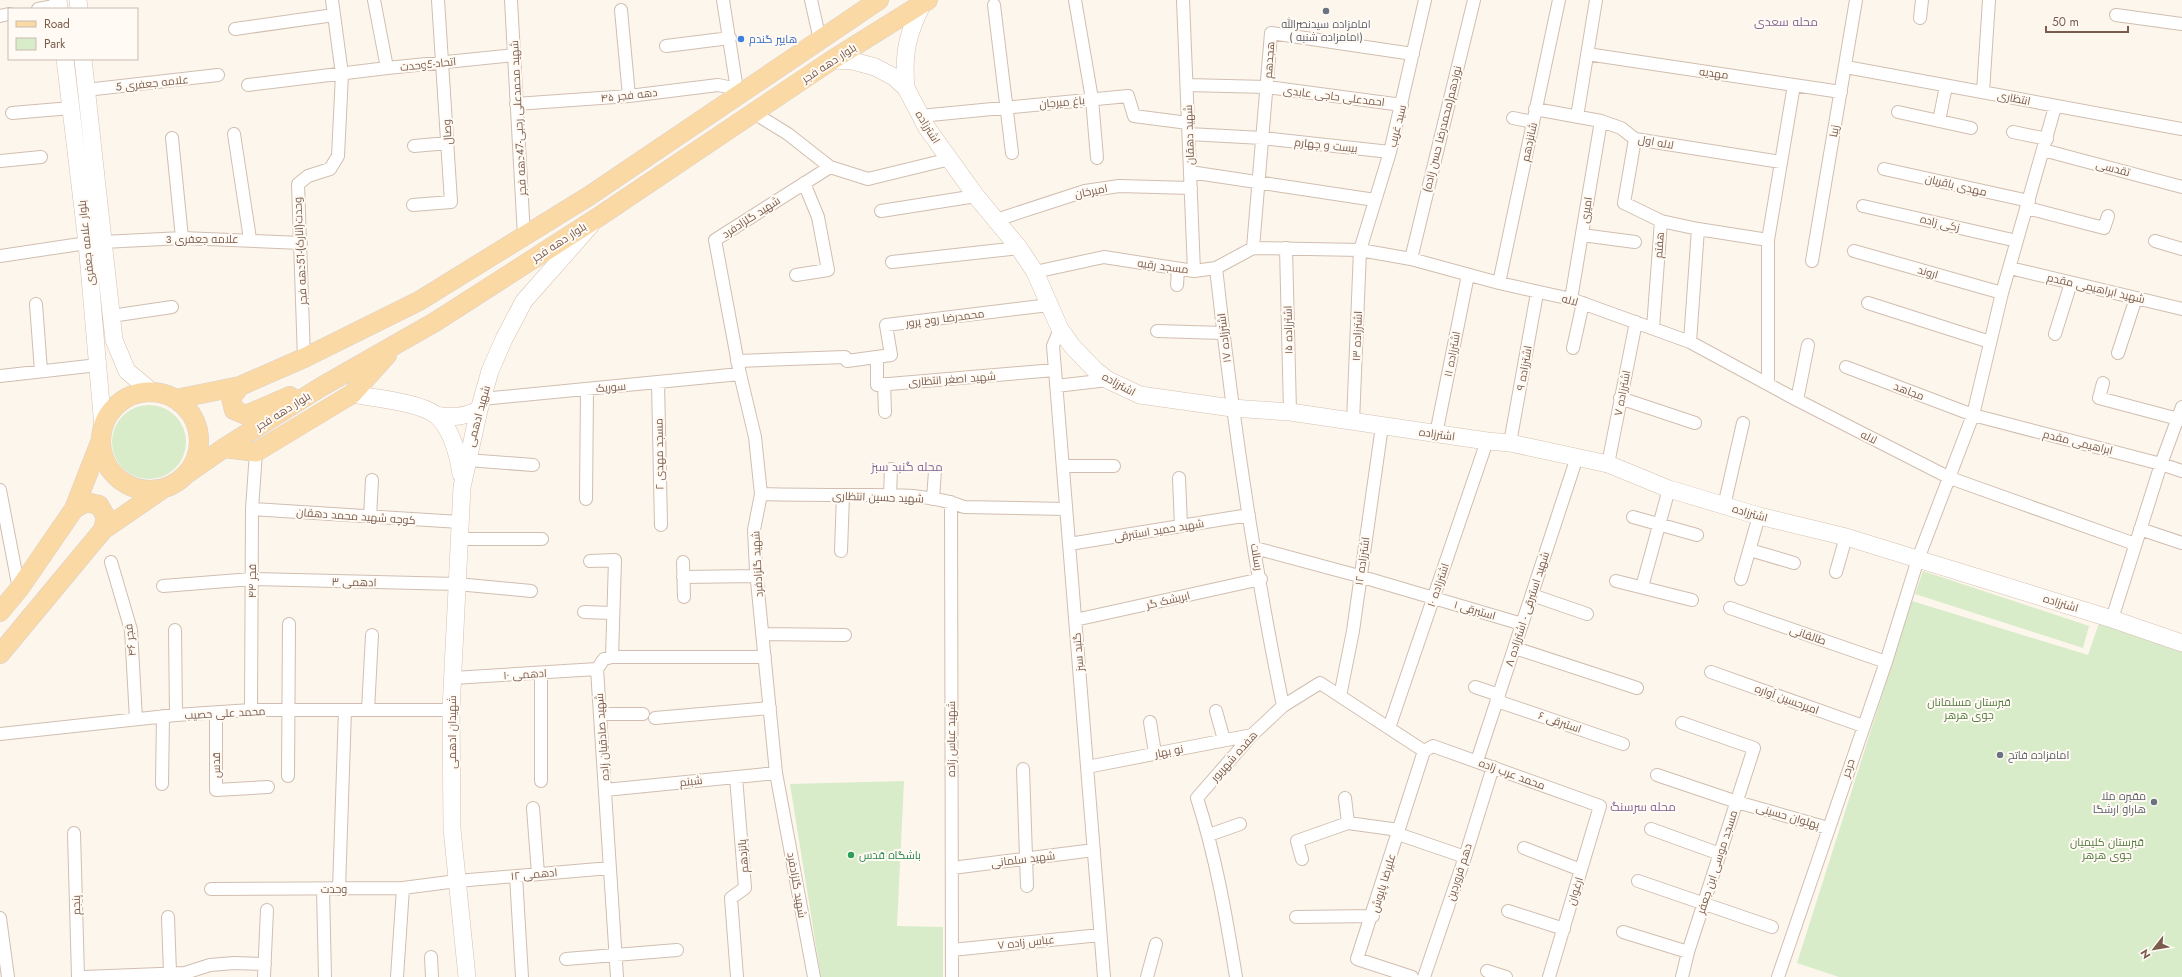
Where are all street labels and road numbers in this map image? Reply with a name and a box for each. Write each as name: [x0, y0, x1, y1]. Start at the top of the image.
street label: بلوار دهه فجر: [798, 39, 859, 87]
street label: شهید محمدعلی رجبی-47دهه فجر: [506, 40, 530, 197]
street label: هجدهم: [1260, 41, 1278, 79]
street label: اتحاد-5وحدت: [399, 53, 457, 75]
street label: مهدیه: [1698, 63, 1730, 83]
street label: نوزدهم(محمدرضا حسن زاده): [1419, 64, 1465, 194]
street label: علامه جعفری 5: [115, 71, 189, 95]
street label: احمدعلی حاجی عابدی: [1282, 82, 1386, 110]
street label: دهه فجر ۴۵: [600, 84, 658, 106]
street label: انتظاری: [1996, 87, 2032, 109]
street label: باغ میرجان: [1038, 92, 1086, 112]
street label: سید غریب: [1384, 103, 1410, 149]
street label: شهید دهقان: [1180, 105, 1198, 165]
street label: اشترزاده: [912, 107, 944, 147]
street label: وصال: [438, 119, 456, 145]
street label: شانزدهم: [1517, 121, 1541, 163]
street label: زیبا: [1825, 123, 1843, 138]
street label: لاله اول: [1637, 131, 1675, 153]
street label: بیست و چهارم: [1294, 134, 1359, 156]
street label: تقدسی: [2094, 156, 2132, 180]
street label: مهدی باقریان: [1923, 170, 1989, 200]
street label: امیرخان: [1073, 180, 1109, 202]
street label: شهید گلزادفرد: [719, 192, 783, 242]
street label: امیری: [1576, 196, 1596, 224]
street label: وحدت(انارک)-51دهه فجر: [289, 197, 311, 306]
street label: بلوار علامه جعفری: [74, 199, 98, 286]
street label: زکی زاده: [1919, 211, 1962, 235]
street label: بلوار دهه فجر: [528, 218, 589, 266]
street label: علامه جعفری 3: [165, 231, 239, 247]
street label: هفتم: [1650, 231, 1668, 259]
street label: مسجد رقیه: [1136, 254, 1190, 278]
street label: اروند: [1916, 261, 1940, 283]
street label: شهید ابراهیمی مقدم: [2045, 269, 2147, 307]
street label: لاله: [1560, 290, 1580, 310]
street label: محمدرضا روح پرور: [904, 305, 985, 331]
street label: اشترزاده ۱۵: [1280, 305, 1296, 355]
street label: اشترزاده ۱۳: [1348, 311, 1366, 361]
street label: اشترزاده ۱۷: [1213, 312, 1235, 364]
street label: اشترزاده ۱۱: [1440, 330, 1464, 378]
street label: اشترزاده ۹: [1512, 344, 1536, 392]
street label: شهید اصغر انتظاری: [908, 368, 996, 390]
street label: اشترزاده: [1099, 368, 1139, 400]
street label: اشترزاده ۷: [1610, 369, 1634, 417]
street label: سوریک: [595, 378, 627, 396]
street label: مجاهد: [1891, 378, 1927, 404]
street label: شهید ادهمی: [462, 384, 494, 448]
street label: بلوار دهه فجر: [252, 388, 314, 435]
street label: مسجد مهدی ۲: [650, 418, 668, 490]
street label: اشترزاده: [1418, 424, 1456, 444]
street label: لاله: [1858, 426, 1880, 448]
street label: ابراهیمی مقدم: [2041, 426, 2115, 458]
street label: شهید حسین انتظاری: [832, 487, 924, 507]
street label: اشترزاده: [1730, 500, 1770, 526]
street label: کوچه شهید محمد دهقان: [296, 504, 416, 528]
street label: شهید حمید استبرقی: [1113, 515, 1205, 545]
street label: شهید گلزادفرد: [747, 530, 767, 598]
street label: اشترزاده ۱۲: [1351, 536, 1373, 586]
street label: رسالت: [1247, 542, 1267, 572]
street label: شهید استبرقی - اشترزاده ۸: [1501, 549, 1553, 669]
street label: اشترزاده ۱۰: [1423, 561, 1453, 609]
street label: فجر ۴۴: [244, 564, 260, 598]
street label: ادهمی ۳: [331, 574, 377, 590]
street label: ابریشک گر: [1143, 587, 1192, 613]
street label: اشترزاده: [2041, 590, 2081, 616]
street label: استبرقی ۱: [1452, 596, 1498, 624]
street label: طالقانی: [1788, 621, 1828, 649]
street label: فجر ۴۶: [120, 623, 140, 657]
street label: گنبد سبز: [1068, 632, 1088, 673]
street label: ادهمی ۱۰: [503, 665, 547, 683]
street label: امیرحسین آواره: [1753, 680, 1821, 718]
street label: شهید صادقیان زاده: [591, 693, 613, 781]
street label: شهیدان ادهمی: [444, 695, 460, 769]
street label: شهید عباس زاده: [943, 701, 959, 777]
street label: محمد علی حصیب: [184, 703, 266, 723]
street label: استبرقی ۶: [1536, 707, 1584, 737]
street label: هفده شهریور: [1206, 727, 1261, 786]
street label: نو بهار: [1152, 740, 1185, 762]
street label: قدس: [208, 752, 224, 778]
street label: محمد عرب زاده: [1477, 755, 1547, 793]
street label: حرحر: [1837, 757, 1859, 780]
street label: شبنم: [679, 772, 703, 790]
street label: پهلوان حسینی: [1754, 799, 1822, 833]
street label: مسجد موسی ابن جعفر: [1692, 808, 1741, 917]
street label: پانزدهم: [734, 838, 752, 874]
street label: دهم فروردین: [1442, 841, 1476, 903]
street label: شهید سلمانی: [990, 847, 1056, 871]
street label: شهید گلزادفرد: [783, 851, 811, 919]
street label: علیرضا پاپوش: [1366, 852, 1400, 914]
street label: ادهمی ۱۲: [510, 864, 558, 884]
street label: ارغوان: [1563, 875, 1587, 907]
street label: وحدت: [321, 881, 347, 897]
street label: پنجم: [68, 895, 84, 915]
street label: عباس زاده ۷: [997, 931, 1055, 953]

